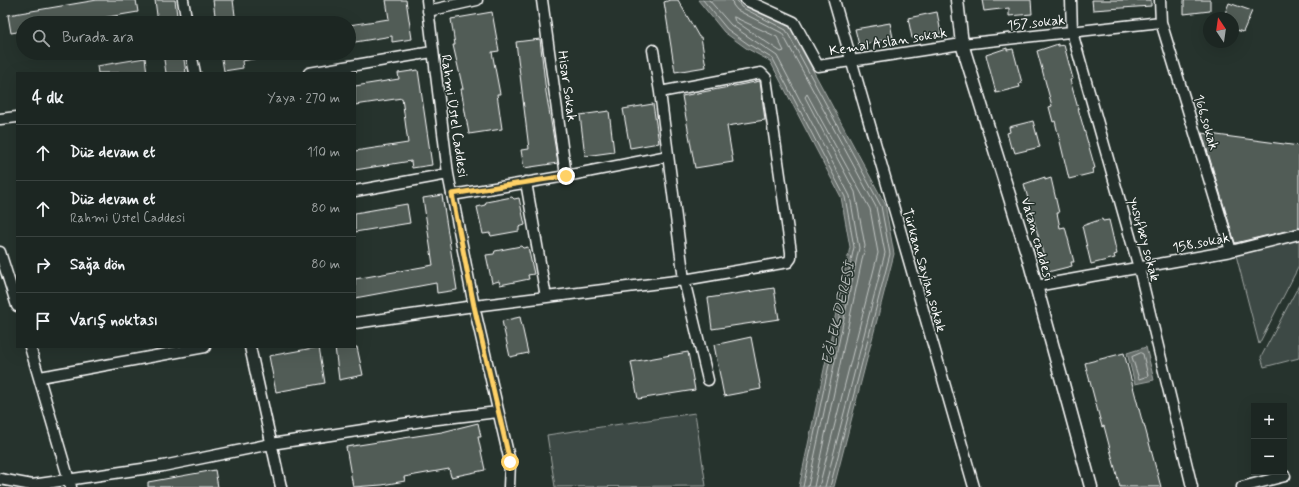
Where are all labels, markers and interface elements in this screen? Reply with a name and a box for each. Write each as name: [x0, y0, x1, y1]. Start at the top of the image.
street label: 157.sokak: [1006, 11, 1066, 35]
north arrow: [1203, 12, 1239, 48]
search box: [16, 16, 356, 60]
street label: Kemal Aslan sokak: [828, 24, 949, 60]
icon: search: [30, 27, 52, 49]
text: Burada ara: [62, 28, 134, 48]
street label: Hisar Sokak: [553, 49, 581, 123]
street label: Rahmi Üstel Caddesi: [436, 53, 472, 179]
text: 4 dk: [32, 87, 64, 109]
text: Yaya · 270 m: [267, 90, 340, 107]
street label: 166.sokak: [1189, 92, 1223, 152]
icon: ahead: [32, 142, 54, 164]
text: Düz devam et: [70, 143, 155, 163]
text: 110 m: [307, 144, 340, 161]
route end: [557, 167, 575, 185]
text: Düz devam et: [70, 190, 155, 210]
street label: Vatan caddesi: [1016, 195, 1058, 283]
street label: yusufbey sokak: [1124, 195, 1164, 283]
icon: ahead: [32, 198, 54, 220]
text: 80 m: [311, 200, 340, 217]
street label: Türkan Saylan sokak: [898, 206, 950, 334]
text: Rahmi Üstel Caddesi: [70, 210, 185, 227]
street label: 158.sokak: [1171, 229, 1231, 257]
icon: right: [32, 254, 54, 276]
text: Sağa dön: [70, 255, 125, 275]
text: 80 m: [311, 256, 340, 273]
water label: EĞLEK DERESİ: [817, 258, 861, 367]
icon: arrive: [32, 310, 54, 332]
text: Varış noktası: [70, 311, 158, 331]
map controls: [1251, 403, 1287, 475]
button: +: [1251, 403, 1287, 439]
button: −: [1251, 439, 1287, 475]
route start: [501, 453, 519, 471]

